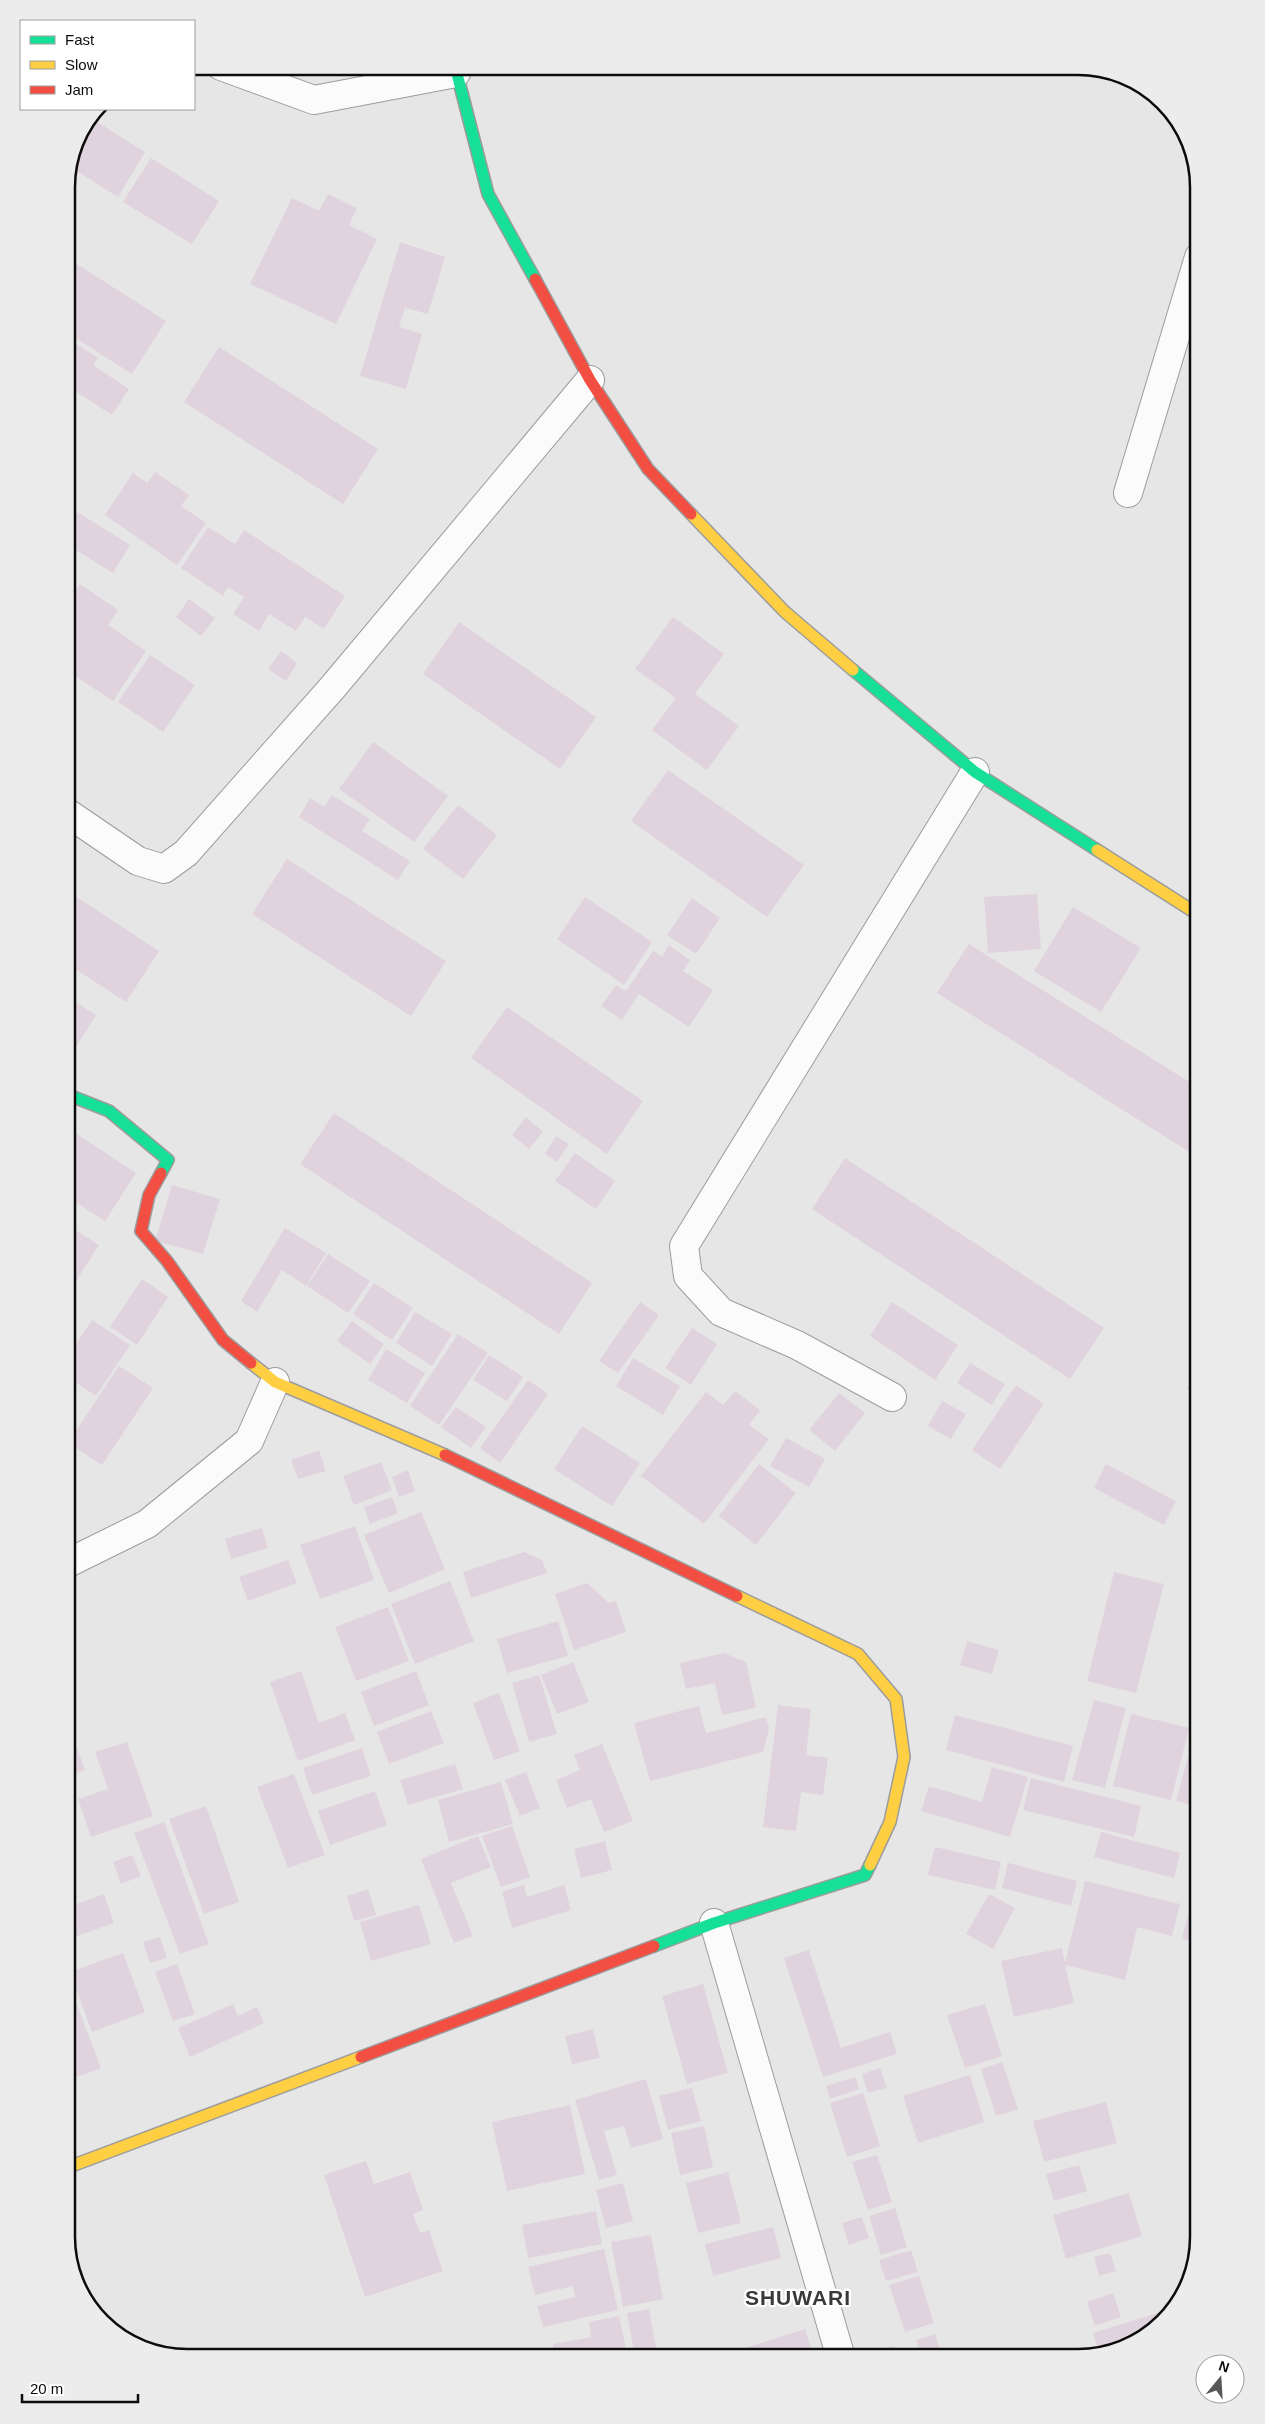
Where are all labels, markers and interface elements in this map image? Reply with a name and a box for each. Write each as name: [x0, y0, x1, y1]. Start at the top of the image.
legend: [20, 20, 195, 110]
text: Fast: [65, 31, 95, 48]
text: Slow: [65, 56, 98, 73]
text: Jam: [65, 81, 93, 98]
district label: SHUWARI: [745, 2286, 851, 2309]
north arrow: [1195, 2354, 1245, 2404]
text: N: [1217, 2357, 1231, 2376]
scale bar: [22, 2372, 139, 2404]
text: 20 m: [30, 2380, 63, 2397]

